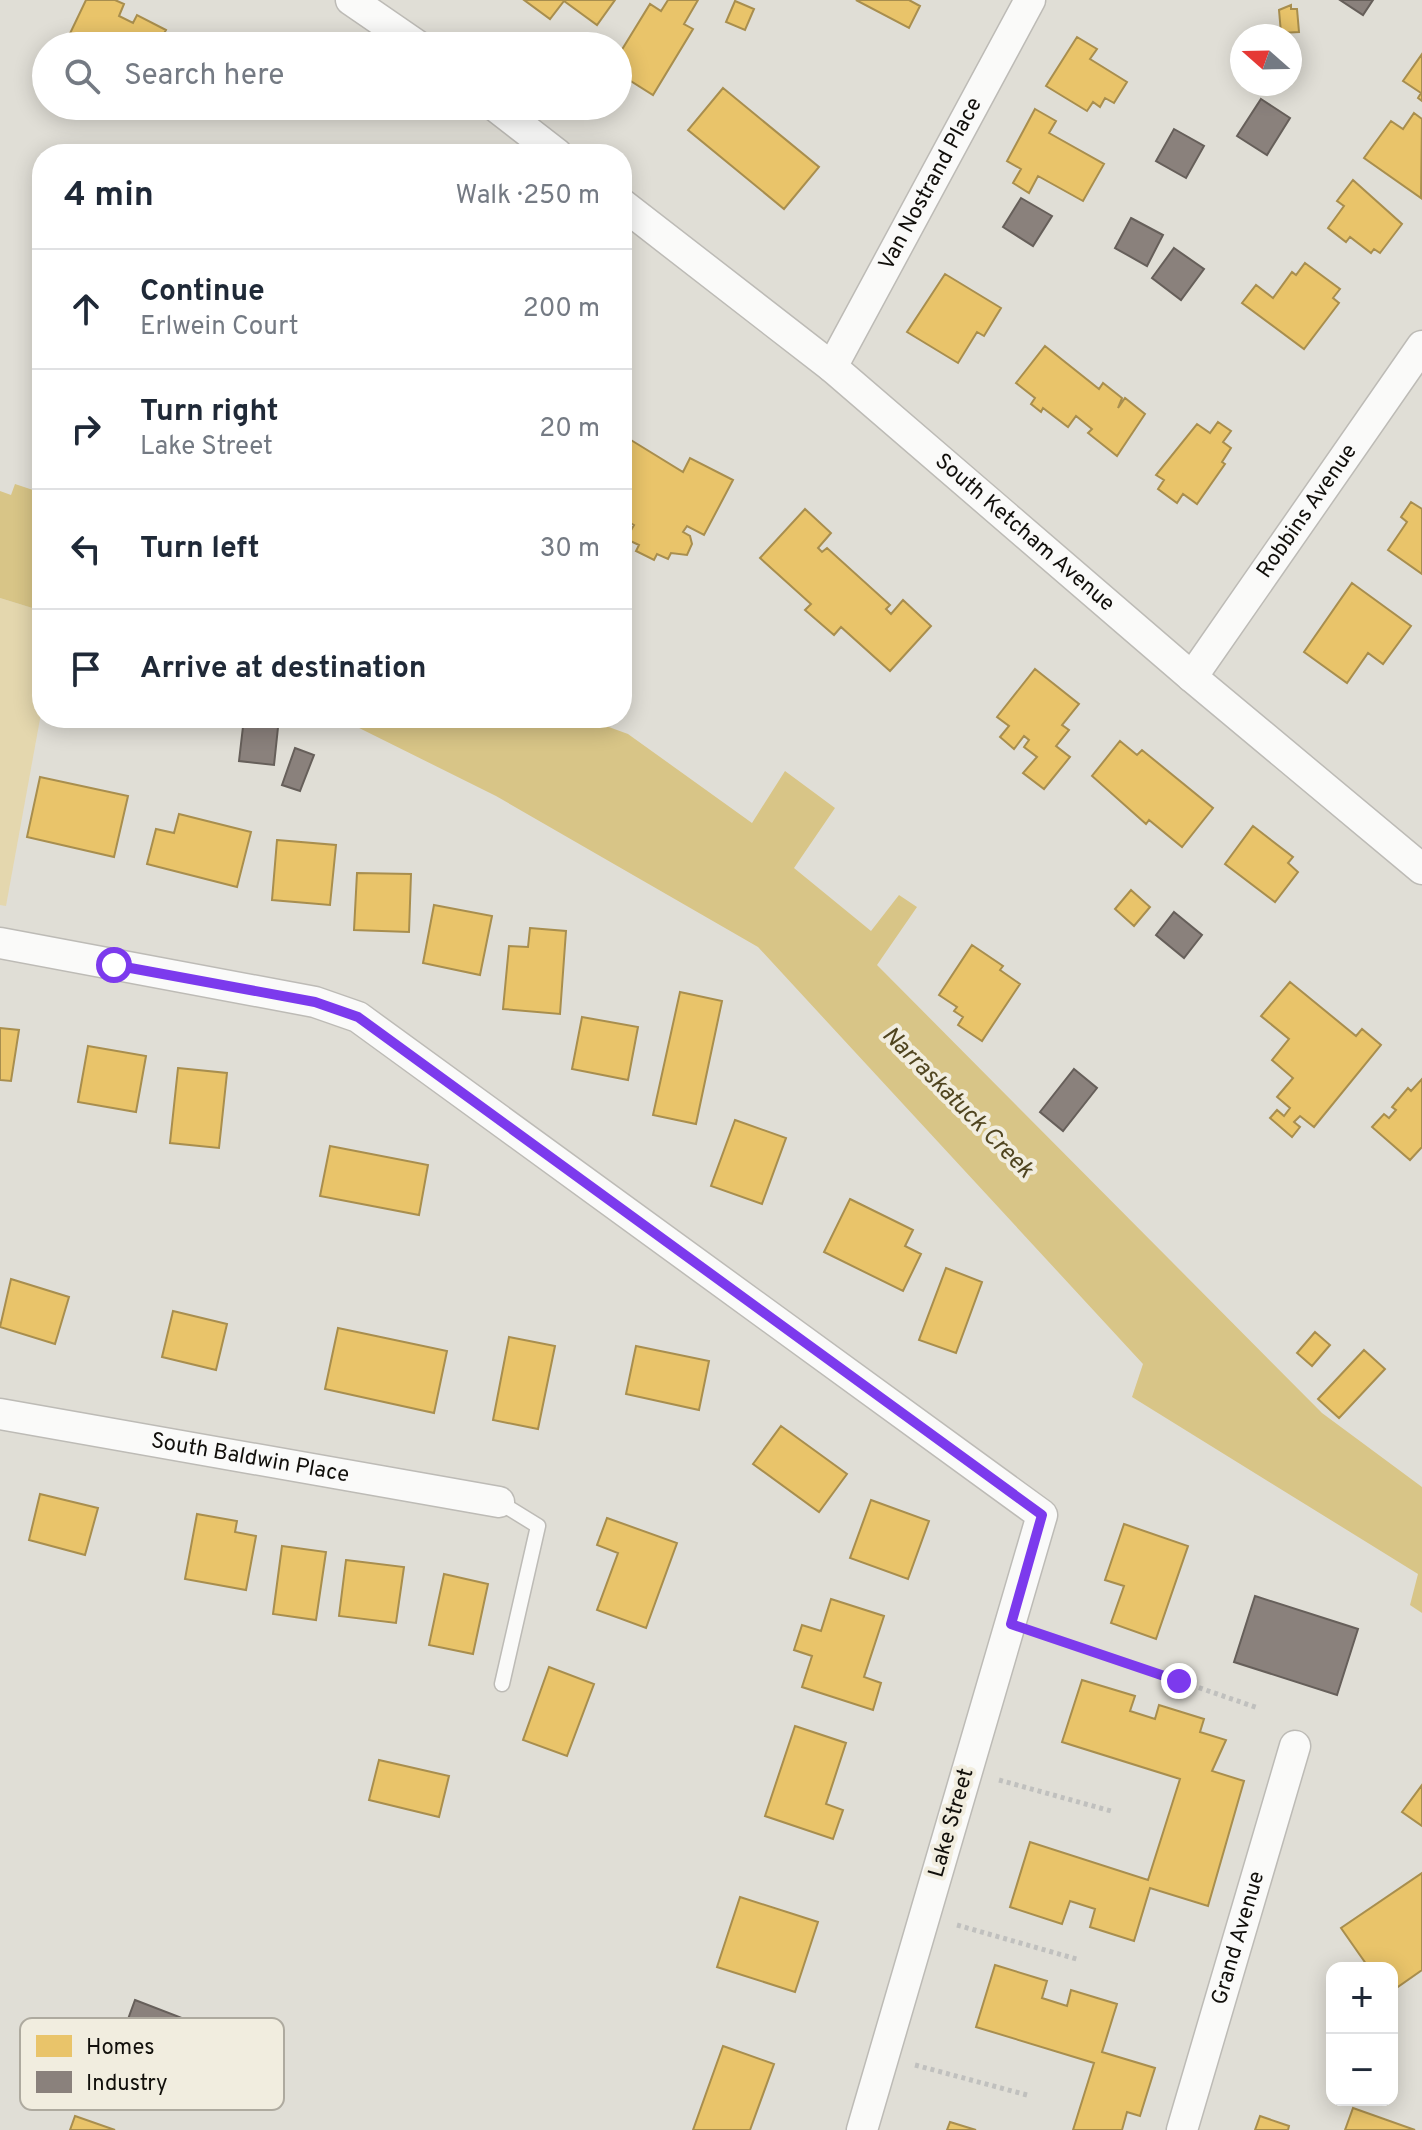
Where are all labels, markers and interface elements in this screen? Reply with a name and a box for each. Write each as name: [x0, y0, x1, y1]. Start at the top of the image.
north arrow: [1230, 24, 1302, 96]
search box: [32, 32, 632, 120]
icon: search: [60, 54, 104, 98]
text: Search here: [124, 58, 284, 95]
street label: Van Nostrand Place: [873, 93, 988, 275]
text: 4 min: [64, 175, 154, 218]
text: Walk · 250 m: [455, 180, 600, 213]
text: Continue: [140, 274, 265, 311]
icon: ahead: [64, 287, 108, 331]
text: 200 m: [523, 293, 600, 326]
text: Erlwein Court: [140, 311, 299, 344]
text: Turn right: [140, 394, 278, 431]
icon: right: [64, 407, 108, 451]
text: 20 m: [539, 413, 600, 446]
text: Lake Street: [140, 431, 273, 464]
street label: Robbins Avenue: [1251, 439, 1363, 583]
street label: South Ketcham Avenue: [929, 448, 1120, 618]
icon: left: [64, 527, 108, 571]
text: Turn left: [140, 531, 260, 568]
text: 30 m: [540, 533, 600, 566]
icon: arrive: [64, 647, 108, 691]
text: Arrive at destination: [140, 651, 426, 688]
route start: [96, 947, 132, 983]
water label: Narraskatuck Creek: [875, 1021, 1040, 1186]
street label: South Baldwin Place: [149, 1427, 351, 1489]
route end: [1161, 1663, 1197, 1699]
street label: Lake Street: [924, 1765, 980, 1881]
street label: Grand Avenue: [1206, 1868, 1271, 2008]
map controls: [1326, 1962, 1398, 2106]
button: +: [1326, 1962, 1398, 2034]
legend: [20, 2018, 284, 2110]
button: −: [1326, 2034, 1398, 2106]
text: Homes: [86, 2035, 155, 2062]
text: Industry: [86, 2071, 168, 2098]

